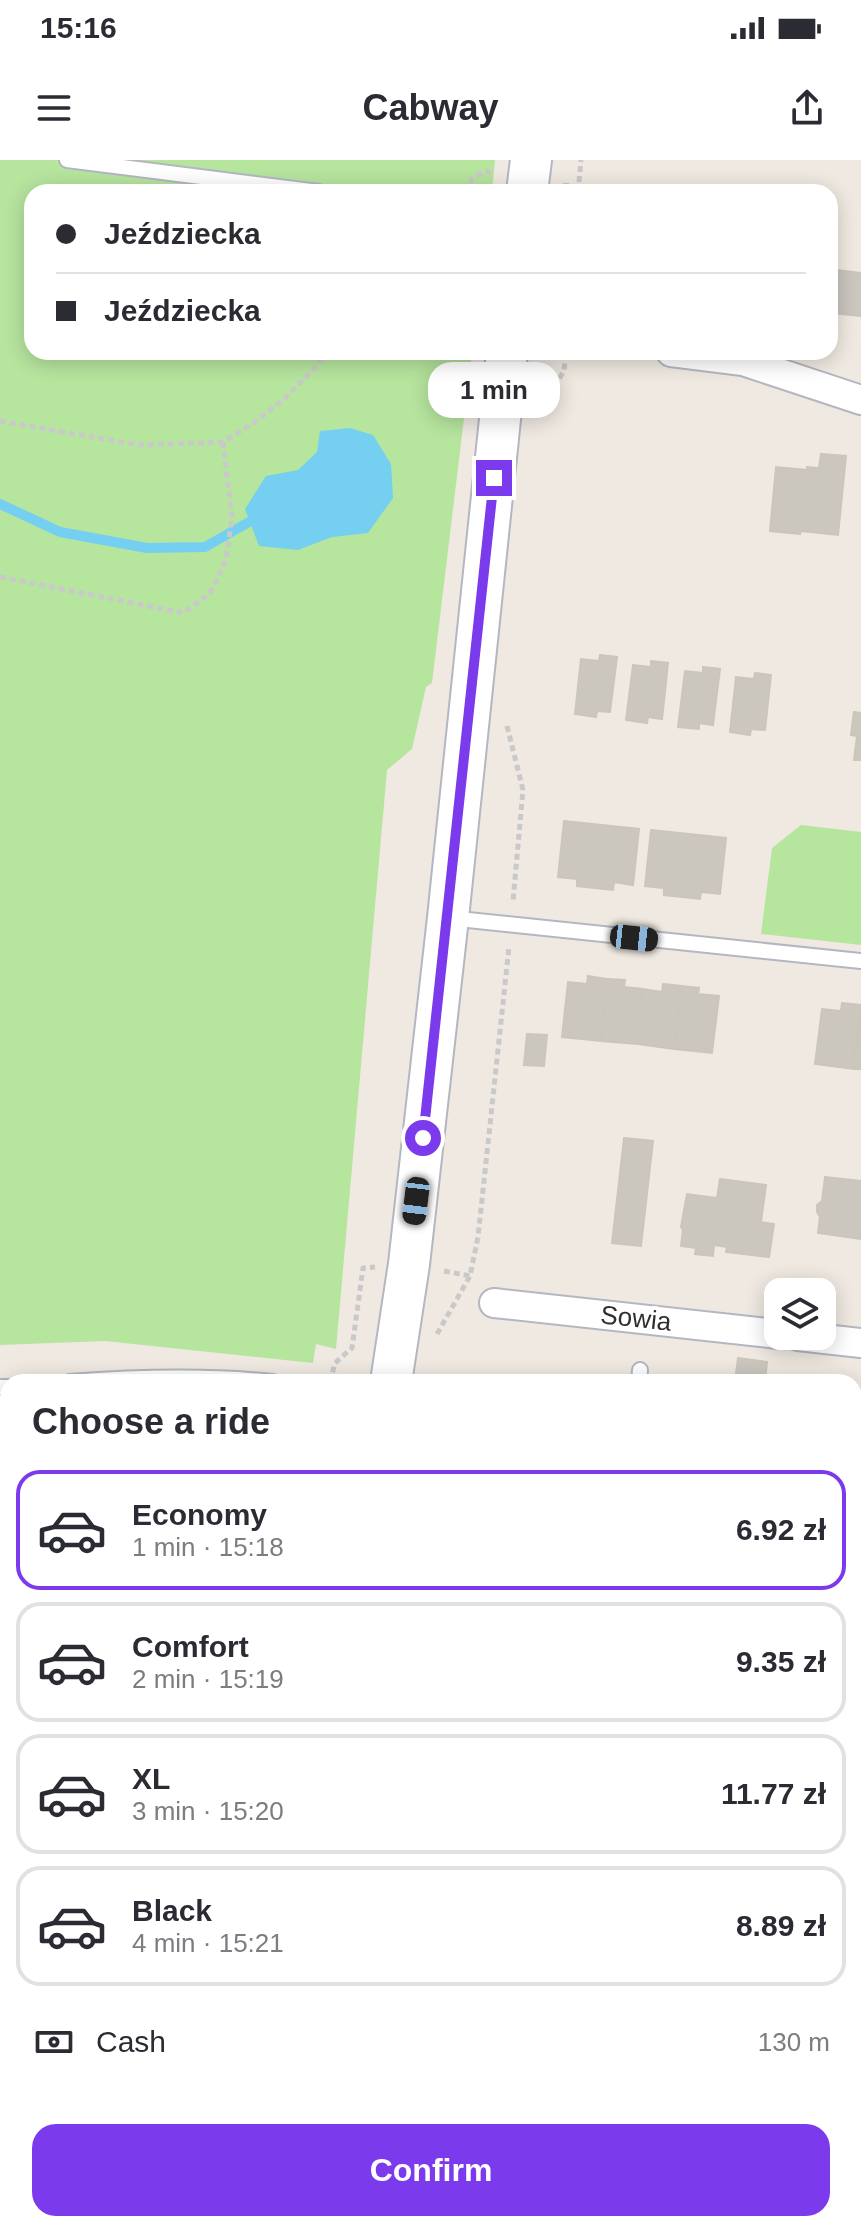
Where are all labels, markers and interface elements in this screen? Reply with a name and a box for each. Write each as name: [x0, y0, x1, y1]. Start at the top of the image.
text: 15:16: [40, 11, 117, 44]
icon: menu: [32, 86, 76, 130]
icon: share: [785, 86, 829, 130]
text: Cabway: [362, 87, 499, 128]
text: Jeździecka: [104, 217, 261, 250]
text: Jeździecka: [104, 294, 261, 327]
callout: 1 min: [428, 362, 560, 418]
text: 1 min: [460, 375, 528, 405]
route end: [476, 460, 512, 496]
car: [609, 924, 659, 952]
route start: [405, 1120, 441, 1156]
car: [401, 1176, 431, 1226]
map controls: [764, 1278, 836, 1350]
button: layers: [764, 1278, 836, 1350]
street label: Sowia: [599, 1299, 673, 1337]
text: Choose a ride: [32, 1401, 270, 1442]
icon: car: [36, 1494, 108, 1566]
text: Economy: [132, 1498, 267, 1531]
text: 6.92 zł: [736, 1513, 826, 1546]
text: 1 min · 15:18: [132, 1532, 284, 1562]
icon: car: [36, 1626, 108, 1698]
text: Comfort: [132, 1630, 249, 1663]
text: 9.35 zł: [736, 1645, 826, 1678]
text: 2 min · 15:19: [132, 1664, 284, 1694]
icon: car: [36, 1758, 108, 1830]
text: XL: [132, 1762, 170, 1795]
text: 11.77 zł: [721, 1777, 826, 1810]
text: 3 min · 15:20: [132, 1796, 284, 1826]
icon: car: [36, 1890, 108, 1962]
text: Black: [132, 1894, 212, 1927]
text: 8.89 zł: [736, 1909, 826, 1942]
text: 4 min · 15:21: [132, 1928, 284, 1958]
icon: cash: [32, 2020, 76, 2064]
text: Cash: [96, 2025, 166, 2058]
text: 130 m: [758, 2027, 830, 2057]
button: Confirm: [32, 2124, 830, 2216]

